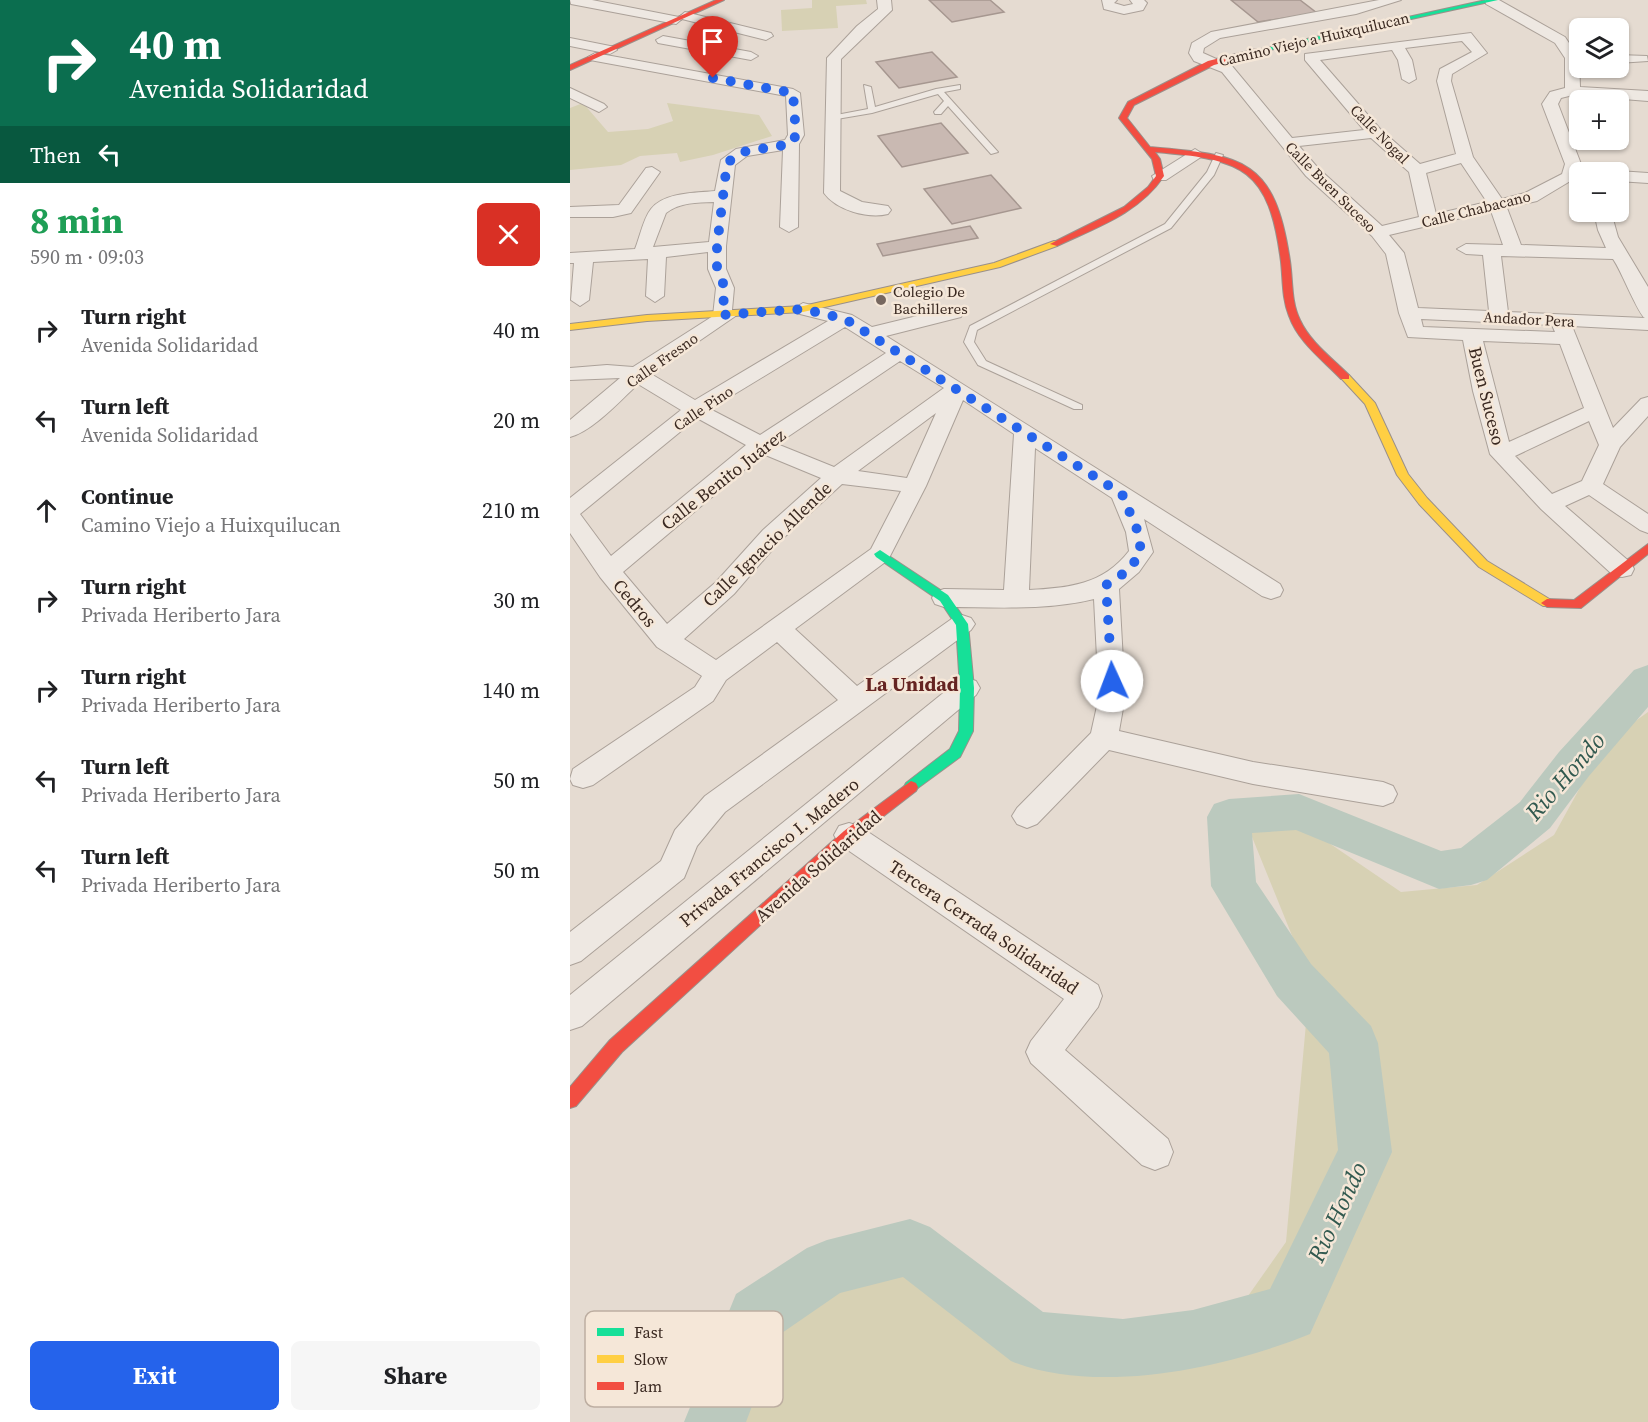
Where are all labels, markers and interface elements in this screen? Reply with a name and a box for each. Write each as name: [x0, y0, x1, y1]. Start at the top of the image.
street label: Camino Viejo a Huixquilucan: [1217, 7, 1411, 71]
text: 40 m: [129, 15, 222, 73]
pin: [687, 16, 738, 78]
map controls: [1569, 18, 1629, 222]
button: layers: [1569, 18, 1629, 78]
icon: right: [30, 24, 108, 102]
icon: arrive: [696, 25, 729, 58]
text: Avenida Solidaridad: [129, 70, 368, 107]
button: +: [1569, 90, 1629, 150]
street label: Calle Nogal: [1346, 100, 1415, 169]
street label: Calle Buen Suceso: [1281, 137, 1381, 237]
icon: left: [93, 138, 126, 171]
text: Then: [30, 140, 81, 170]
button: −: [1569, 162, 1629, 222]
street label: Calle Chabacano: [1419, 185, 1533, 233]
text: 8 min: [30, 196, 123, 245]
button: close: [477, 203, 540, 266]
text: 590 m · 09:03: [30, 243, 144, 271]
place label: Colegio De Bachilleres: [893, 281, 968, 319]
marker: Colegio De Bachilleres: [874, 293, 888, 307]
text: Turn right: [81, 301, 186, 331]
street label: Andador Pera: [1483, 306, 1576, 332]
icon: right: [30, 314, 63, 347]
text: 40 m: [493, 315, 540, 345]
street label: Calle Fresno: [622, 328, 702, 392]
text: Avenida Solidaridad: [81, 331, 258, 359]
street label: Buen Suceso: [1463, 344, 1511, 448]
street label: Calle Pino: [669, 380, 737, 436]
text: Turn left: [81, 391, 169, 421]
icon: left: [30, 404, 63, 437]
text: 20 m: [493, 405, 540, 435]
text: Avenida Solidaridad: [81, 421, 258, 449]
street label: Calle Benito Juárez: [655, 422, 791, 536]
street label: Calle Ignacio Allende: [697, 476, 837, 612]
text: Continue: [81, 481, 174, 511]
icon: ahead: [30, 494, 63, 527]
text: 210 m: [482, 495, 540, 525]
text: Camino Viejo a Huixquilucan: [81, 511, 341, 539]
text: Turn right: [81, 571, 186, 601]
street label: Cedros: [607, 574, 663, 633]
icon: right: [30, 584, 63, 617]
text: 30 m: [493, 585, 540, 615]
text: Privada Heriberto Jara: [81, 601, 281, 629]
position arrow: [1080, 649, 1144, 713]
text: Turn right: [81, 661, 186, 691]
district label: La Unidad: [865, 670, 959, 698]
icon: right: [30, 674, 63, 707]
text: 140 m: [482, 675, 540, 705]
text: Privada Heriberto Jara: [81, 691, 281, 719]
water label: Rio Hondo: [1517, 725, 1613, 828]
text: Turn left: [81, 751, 169, 781]
icon: left: [30, 764, 63, 797]
text: 50 m: [493, 765, 540, 795]
street label: Privada Francisco I. Madero: [674, 771, 864, 932]
text: Privada Heriberto Jara: [81, 781, 281, 809]
street label: Avenida Solidaridad: [750, 804, 886, 928]
text: Turn left: [81, 841, 169, 871]
icon: left: [30, 854, 63, 887]
street label: Tercera Cerrada Solidaridad: [884, 854, 1084, 1000]
text: 50 m: [493, 855, 540, 885]
text: Privada Heriberto Jara: [81, 871, 281, 899]
water label: Rio Hondo: [1299, 1156, 1375, 1268]
legend: [585, 1311, 783, 1407]
text: Fast: [634, 1321, 664, 1343]
button: Exit: [30, 1341, 279, 1410]
button: Share: [291, 1341, 540, 1410]
text: Slow: [634, 1348, 669, 1370]
text: Jam: [633, 1375, 662, 1397]

